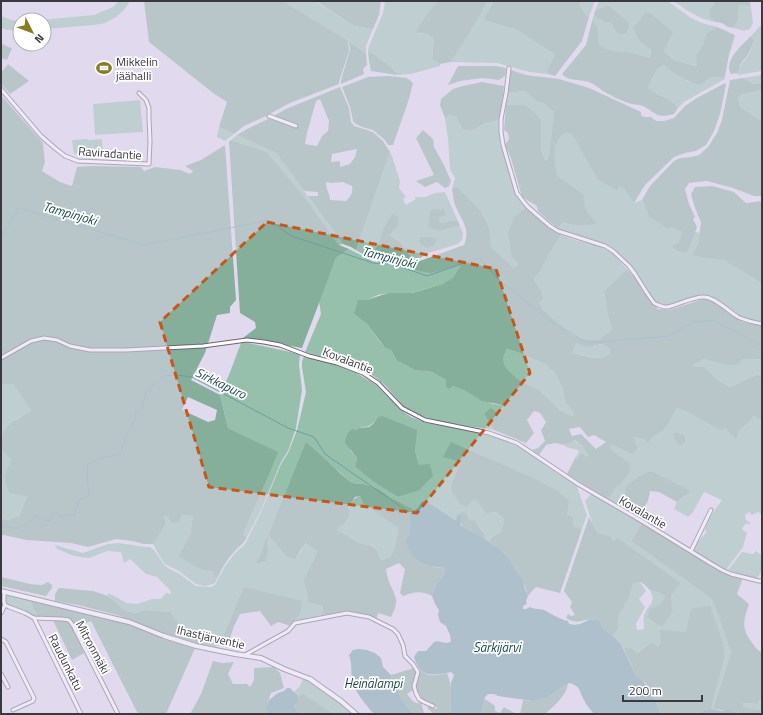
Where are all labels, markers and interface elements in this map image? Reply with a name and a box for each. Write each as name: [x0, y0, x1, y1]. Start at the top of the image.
north arrow: [12, 12, 52, 52]
text: N: [31, 31, 48, 47]
place label: Mikkelin jäähalli: [115, 52, 158, 85]
sports icon: Mikkelin jäähalli: [95, 59, 113, 77]
street label: Raviradantie: [78, 141, 142, 165]
water label: Tampinjoki: [41, 196, 100, 231]
water label: Tampinjoki: [360, 241, 419, 274]
street label: Kovalantie: [320, 342, 376, 378]
water label: Sirkkapuro: [192, 362, 250, 404]
street label: Kovalantie: [615, 491, 671, 533]
street label: Mitronmäki: [71, 617, 115, 677]
street label: Ihastjärventie: [175, 620, 247, 654]
street label: Raudunkatu: [44, 630, 88, 694]
water label: Särkijärvi: [473, 637, 522, 657]
water label: Heinälampi: [344, 673, 403, 693]
scale bar: [623, 677, 702, 703]
text: 200 m: [629, 681, 662, 700]

